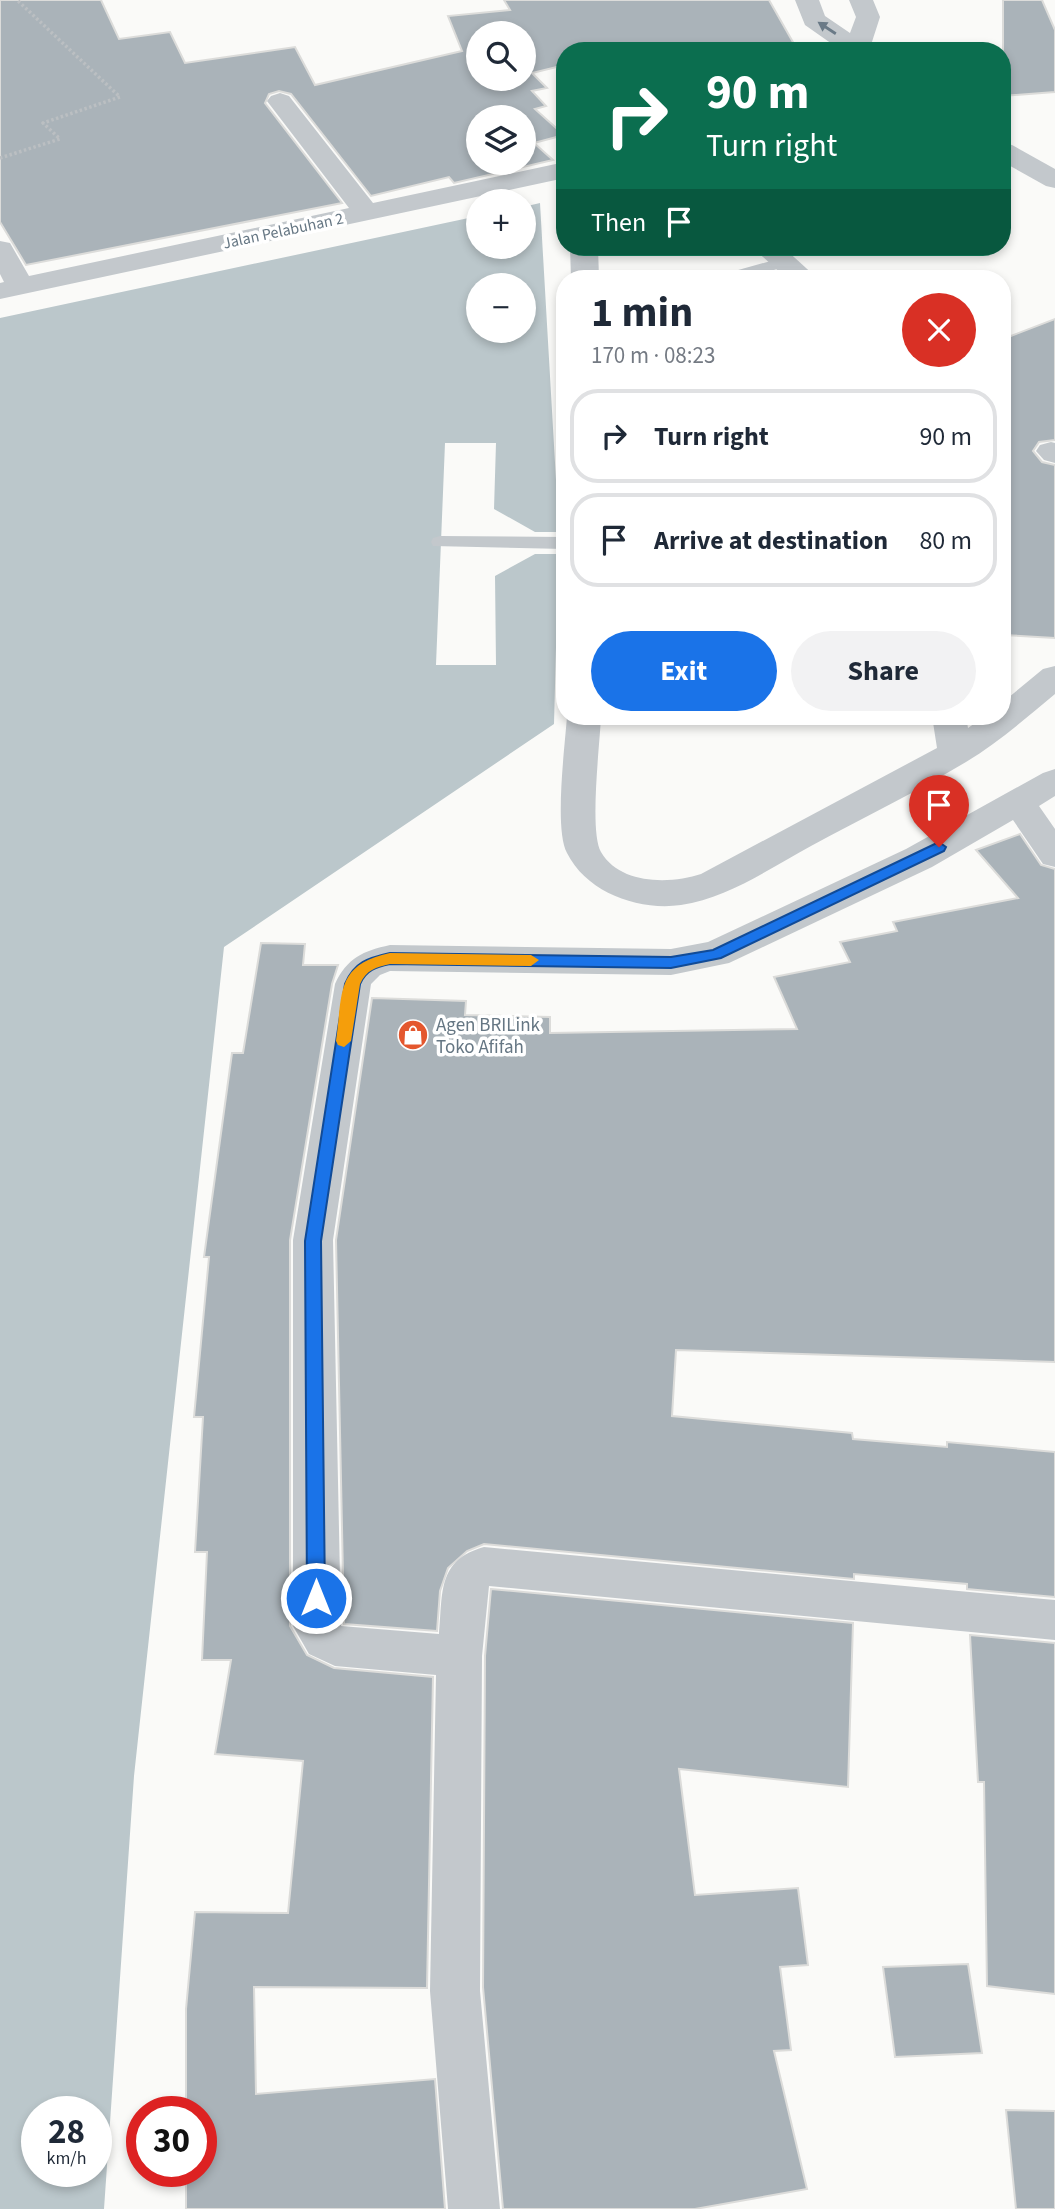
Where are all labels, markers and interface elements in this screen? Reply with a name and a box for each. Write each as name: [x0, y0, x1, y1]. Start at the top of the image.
map controls: [466, 21, 536, 343]
button: search: [466, 21, 536, 91]
one-way arrow: [817, 22, 836, 35]
text: 90 m: [706, 58, 810, 128]
icon: right: [591, 70, 682, 161]
button: layers: [466, 105, 536, 175]
text: Turn right: [706, 123, 837, 169]
button: +: [466, 189, 536, 259]
icon: arrive: [660, 203, 698, 241]
text: Then: [591, 204, 646, 241]
street label: Jalan Pelabuhan 2: [221, 207, 346, 255]
button: −: [466, 273, 536, 343]
text: 1 min: [591, 283, 693, 343]
button: close: [902, 293, 976, 367]
text: 170 m · 08:23: [591, 339, 715, 372]
icon: right: [595, 417, 633, 455]
text: Turn right: [654, 418, 769, 455]
text: 90 m: [919, 418, 972, 455]
icon: arrive: [595, 521, 633, 559]
text: Arrive at destination: [654, 522, 888, 559]
text: 80 m: [919, 522, 972, 559]
button: Exit: [591, 631, 777, 711]
button: Share: [791, 631, 976, 711]
pin: [909, 775, 969, 847]
icon: arrive: [920, 786, 958, 824]
place label: Agen BRILink Toko Afifah: [436, 1012, 541, 1061]
shop icon: Agen BRILink Toko Afifah: [396, 1018, 430, 1052]
position arrow: [279, 1561, 353, 1635]
speed limit sign: 30: [126, 2096, 217, 2187]
text: 28: [48, 2107, 85, 2157]
text: km/h: [47, 2146, 86, 2171]

